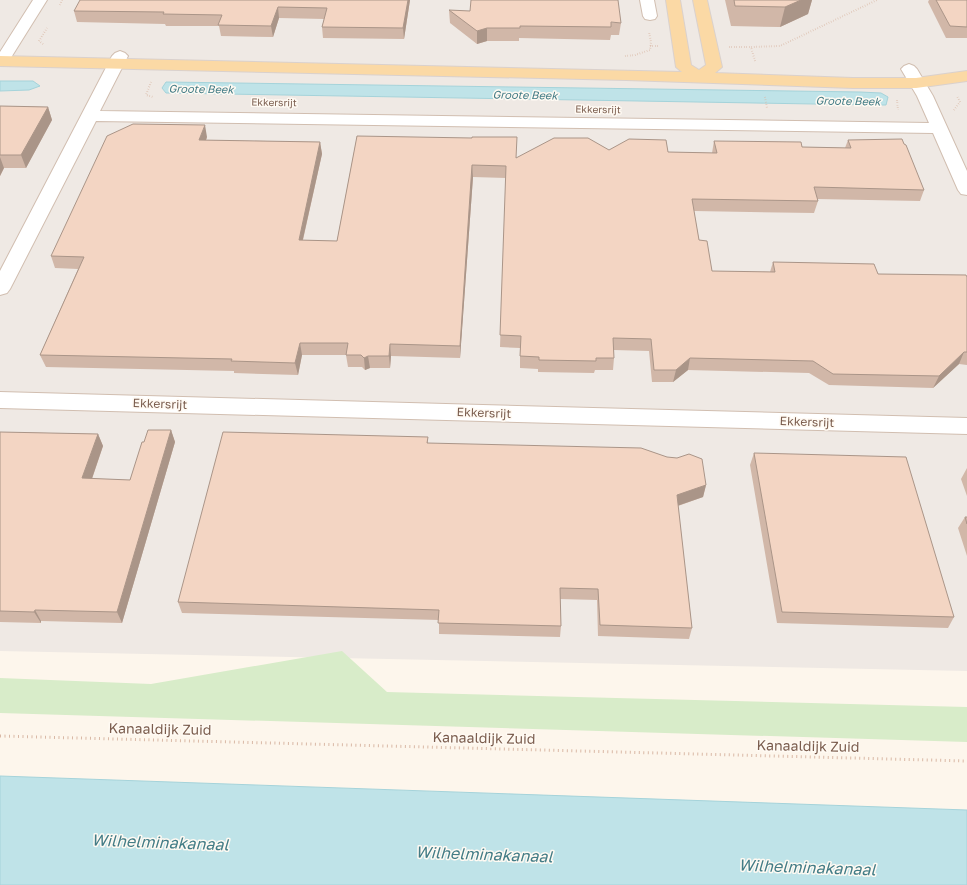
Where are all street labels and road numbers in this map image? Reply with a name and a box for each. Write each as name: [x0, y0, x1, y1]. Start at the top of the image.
street label: Ekkersrijt: [251, 96, 297, 108]
street label: Ekkersrijt: [575, 103, 621, 115]
street label: Ekkersrijt: [132, 395, 188, 412]
street label: Ekkersrijt: [456, 404, 512, 421]
street label: Ekkersrijt: [779, 413, 835, 430]
street label: Kanaaldijk Zuid: [109, 719, 211, 738]
street label: Kanaaldijk Zuid: [433, 728, 535, 747]
street label: Kanaaldijk Zuid: [757, 736, 859, 755]

